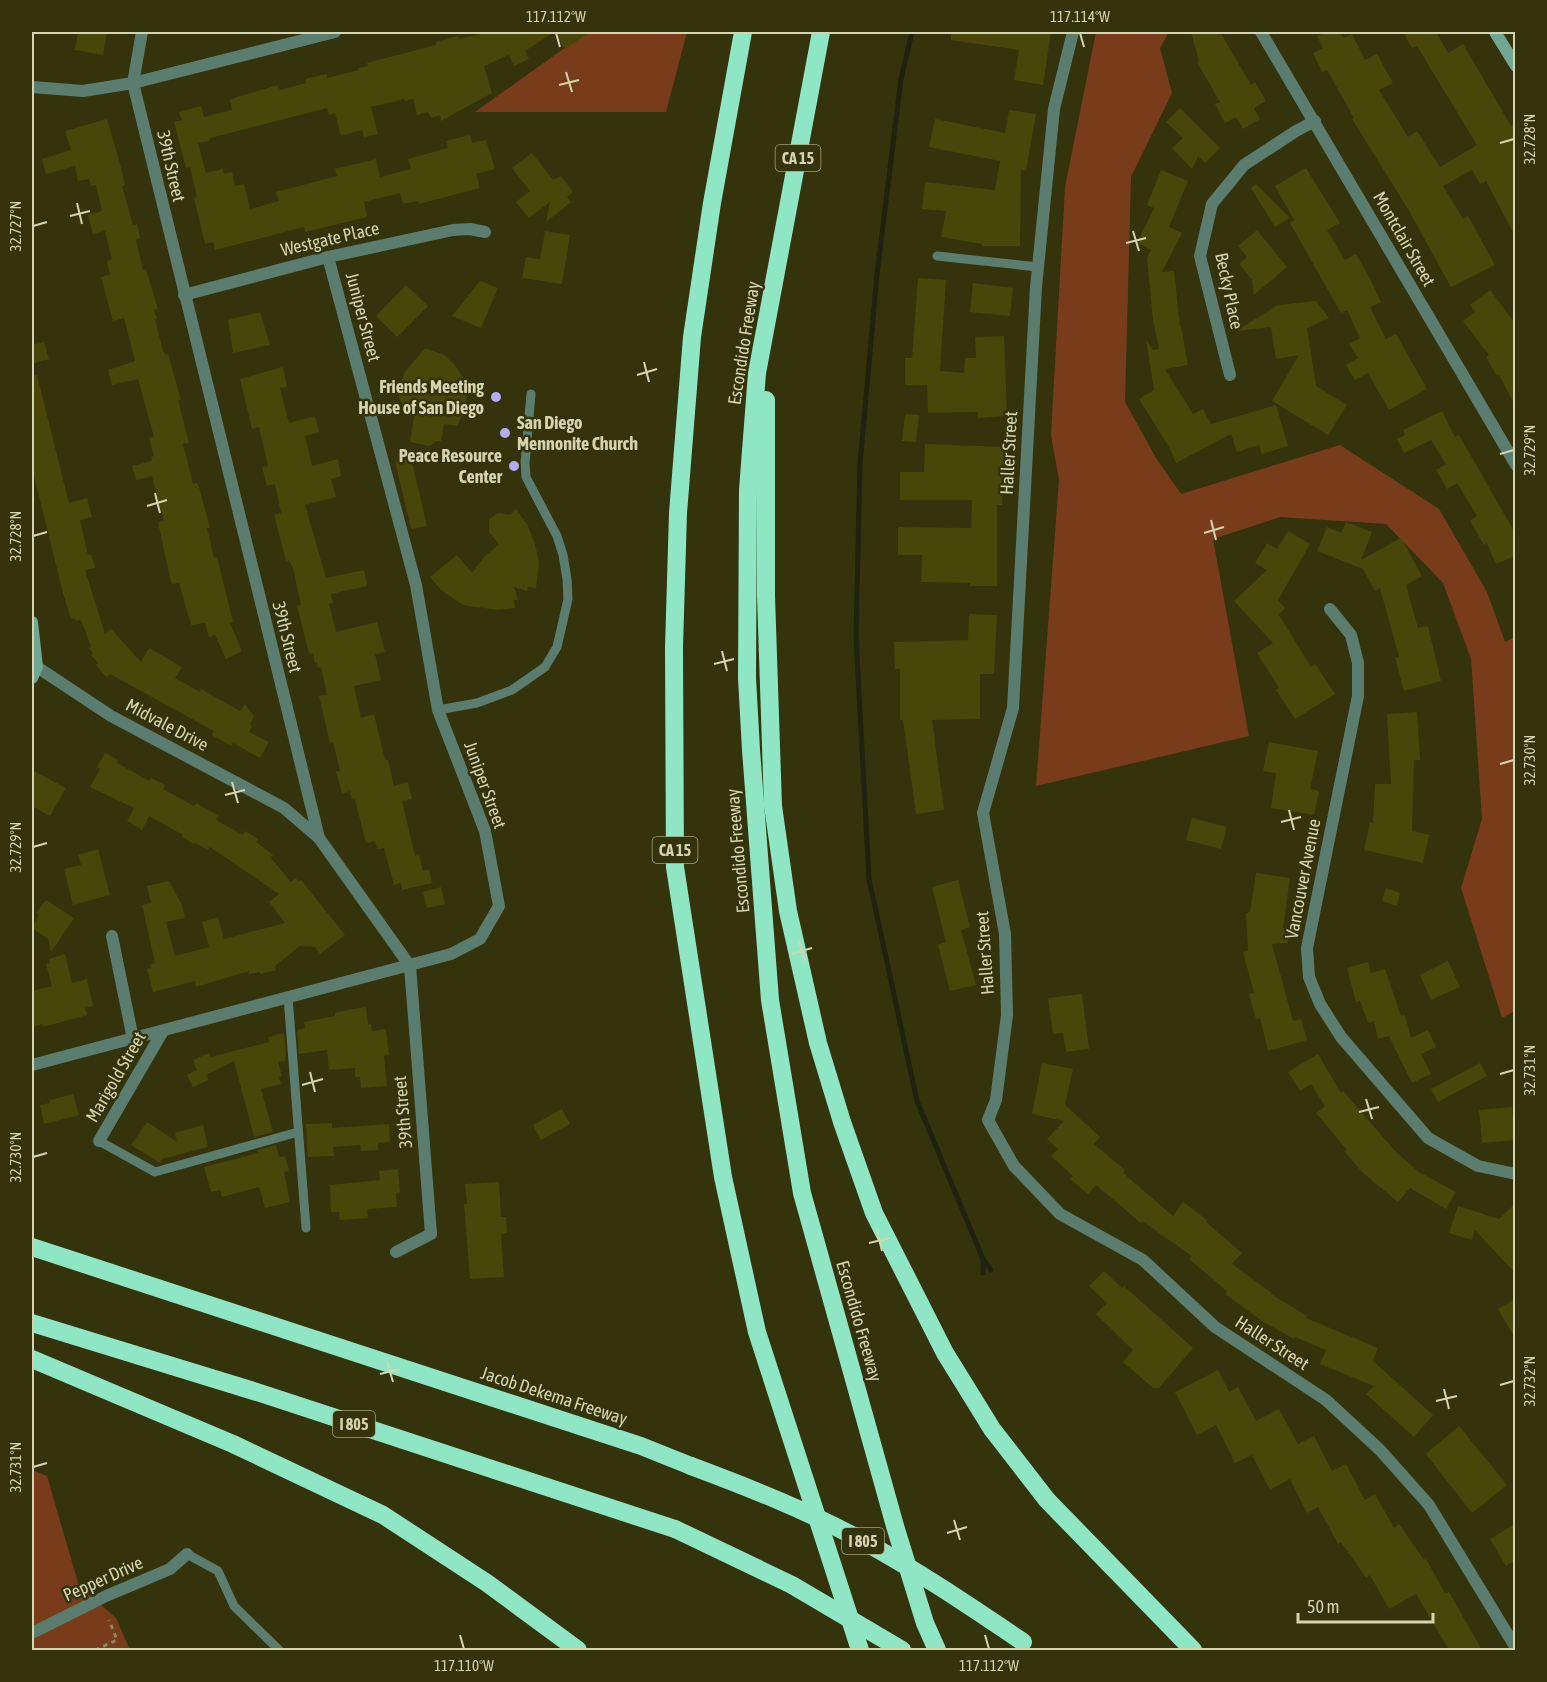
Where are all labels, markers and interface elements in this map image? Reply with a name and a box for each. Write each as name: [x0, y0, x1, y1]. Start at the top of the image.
text: 117.112°W: [526, 8, 586, 25]
text: 117.114°W: [1050, 8, 1110, 25]
text: 32.728°N: [1521, 114, 1538, 164]
street label: 39th Street: [153, 128, 190, 204]
road number: CA 15: [776, 145, 820, 171]
street label: Montclair Street: [1369, 188, 1440, 290]
text: 32.727°N: [7, 201, 24, 251]
street label: Westgate Place: [279, 217, 381, 260]
street label: Becky Place: [1211, 251, 1248, 331]
street label: Juniper Street: [342, 270, 385, 364]
street label: Escondido Freeway: [723, 280, 764, 406]
place label: Friends Meeting House of San Diego: [358, 376, 484, 418]
marker: Friends Meeting House of San Diego: [489, 390, 503, 404]
street label: Haller Street: [996, 411, 1021, 495]
place label: San Diego Mennonite Church: [517, 412, 638, 454]
text: 32.729°N: [1521, 425, 1538, 475]
marker: San Diego Mennonite Church: [498, 426, 512, 440]
place label: Peace Resource Center: [399, 445, 503, 487]
marker: Peace Resource Center: [507, 459, 521, 473]
text: 32.728°N: [7, 511, 24, 561]
street label: 39th Street: [268, 599, 306, 675]
street label: Midvale Drive: [122, 694, 212, 755]
text: 32.730°N: [1521, 735, 1538, 785]
street label: Juniper Street: [460, 738, 511, 831]
street label: Escondido Freeway: [722, 788, 753, 914]
street label: Vancouver Avenue: [1281, 817, 1324, 941]
text: 32.729°N: [7, 822, 24, 872]
road number: CA 15: [652, 837, 698, 863]
street label: Haller Street: [971, 911, 998, 995]
street label: Marigold Street: [81, 1028, 150, 1126]
text: 32.731°N: [1521, 1045, 1538, 1095]
street label: 39th Street: [389, 1075, 416, 1149]
text: 32.730°N: [7, 1132, 24, 1182]
street label: Escondido Freeway: [832, 1258, 887, 1384]
street label: Haller Street: [1231, 1311, 1313, 1374]
text: 32.732°N: [1521, 1356, 1538, 1406]
street label: Jacob Dekema Freeway: [478, 1362, 630, 1429]
road number: I 805: [333, 1411, 375, 1437]
text: 32.731°N: [7, 1442, 24, 1492]
road number: I 805: [842, 1528, 884, 1554]
street label: Pepper Drive: [60, 1552, 146, 1605]
scale bar: [1298, 1586, 1433, 1624]
text: 50 m: [1307, 1596, 1339, 1617]
text: 117.110°W: [434, 1657, 494, 1674]
text: 117.112°W: [959, 1657, 1019, 1674]

